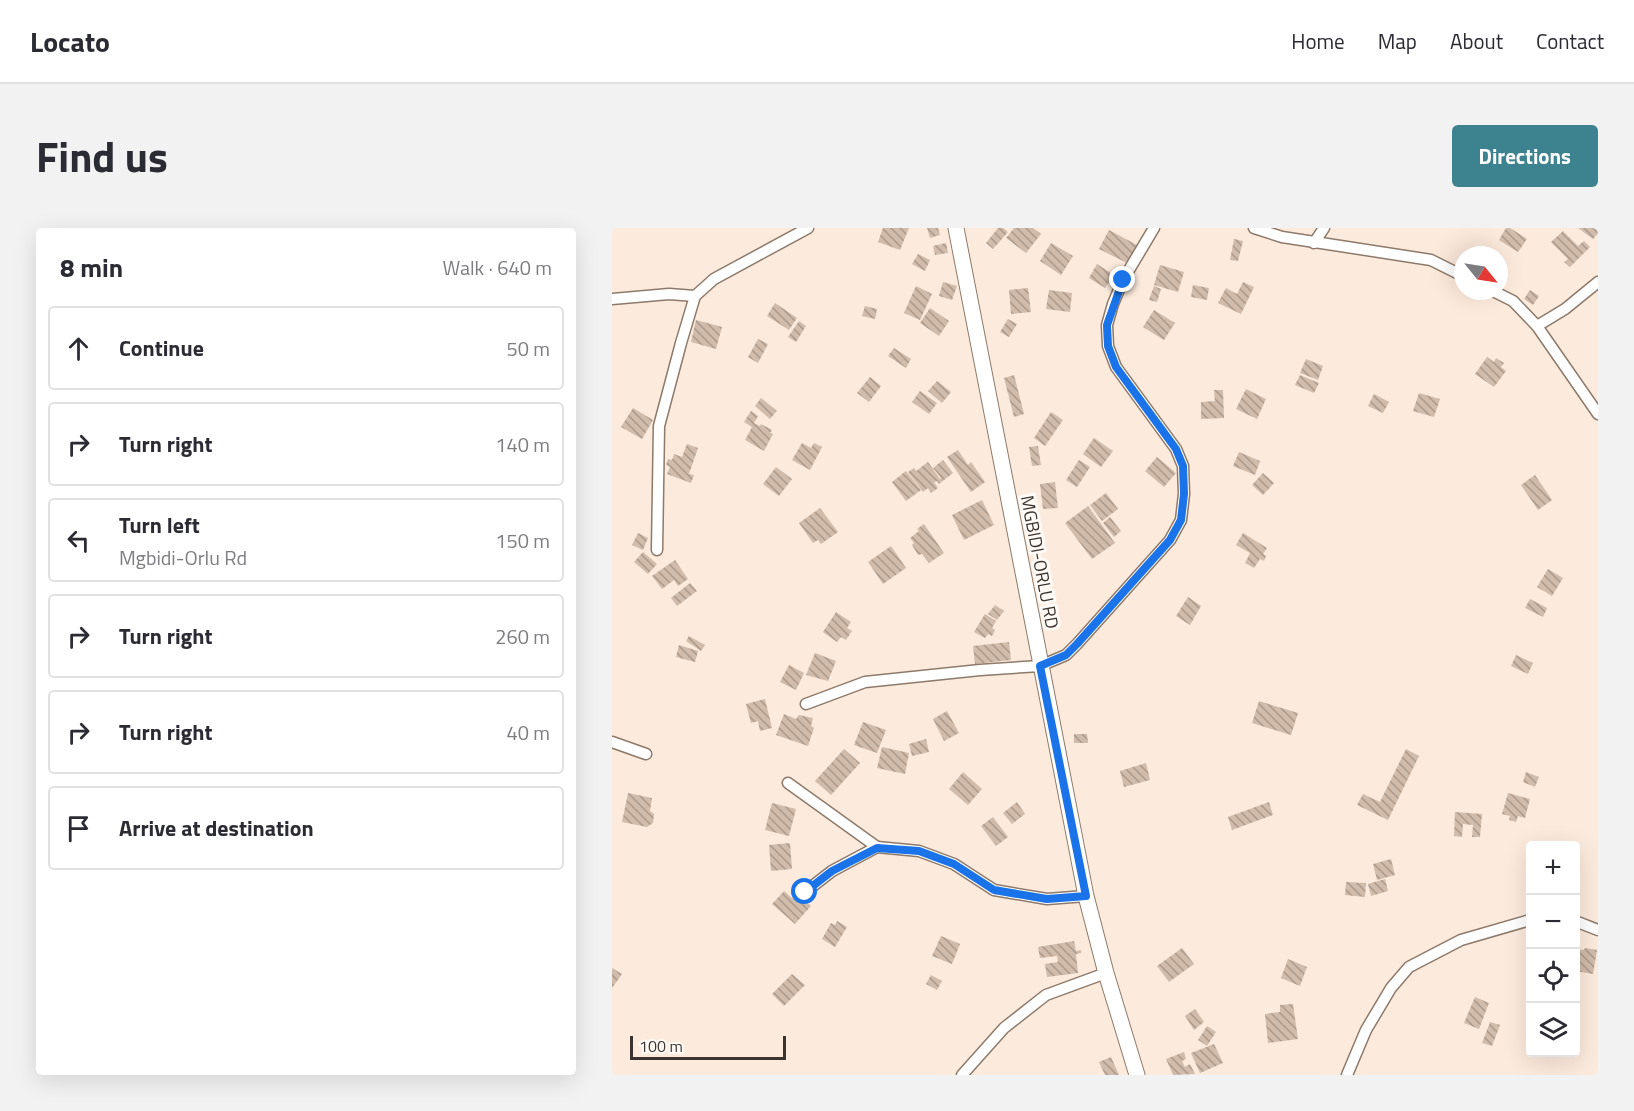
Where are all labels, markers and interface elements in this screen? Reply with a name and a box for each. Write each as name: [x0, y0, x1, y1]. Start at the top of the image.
text: Locato: [30, 20, 110, 63]
text: Home: [1291, 25, 1345, 57]
text: Map: [1378, 25, 1417, 57]
text: About: [1450, 25, 1503, 57]
text: Contact: [1536, 25, 1604, 57]
text: Find us: [36, 124, 168, 188]
button: Directions: [1452, 125, 1598, 187]
north arrow: [1454, 246, 1508, 300]
text: 8 min: [60, 248, 123, 287]
text: Walk · 640 m: [443, 252, 552, 283]
route end: [1109, 266, 1135, 292]
text: Continue: [119, 331, 204, 365]
icon: ahead: [62, 332, 95, 365]
text: 50 m: [506, 333, 550, 364]
text: Turn right: [119, 427, 213, 461]
icon: right: [62, 428, 95, 461]
text: 140 m: [495, 429, 550, 460]
street label: MGBIDI-ORLU RD: [1014, 493, 1066, 631]
text: Turn left: [119, 508, 200, 542]
icon: left: [62, 524, 95, 557]
text: 150 m: [495, 525, 550, 556]
text: Mgbidi-Orlu Rd: [119, 542, 247, 573]
text: Turn right: [119, 619, 213, 653]
icon: right: [62, 620, 95, 653]
text: 260 m: [495, 621, 550, 652]
text: Turn right: [119, 715, 213, 749]
icon: right: [62, 716, 95, 749]
text: 40 m: [506, 717, 550, 748]
text: Arrive at destination: [119, 811, 314, 845]
icon: arrive: [62, 812, 95, 845]
map controls: [1526, 841, 1580, 1057]
button: +: [1526, 841, 1580, 895]
route start: [791, 878, 817, 904]
button: −: [1526, 895, 1580, 949]
button: locate: [1526, 949, 1580, 1003]
button: layers: [1526, 1003, 1580, 1057]
scale bar: [630, 1033, 786, 1060]
text: 100 m: [639, 1034, 683, 1058]

